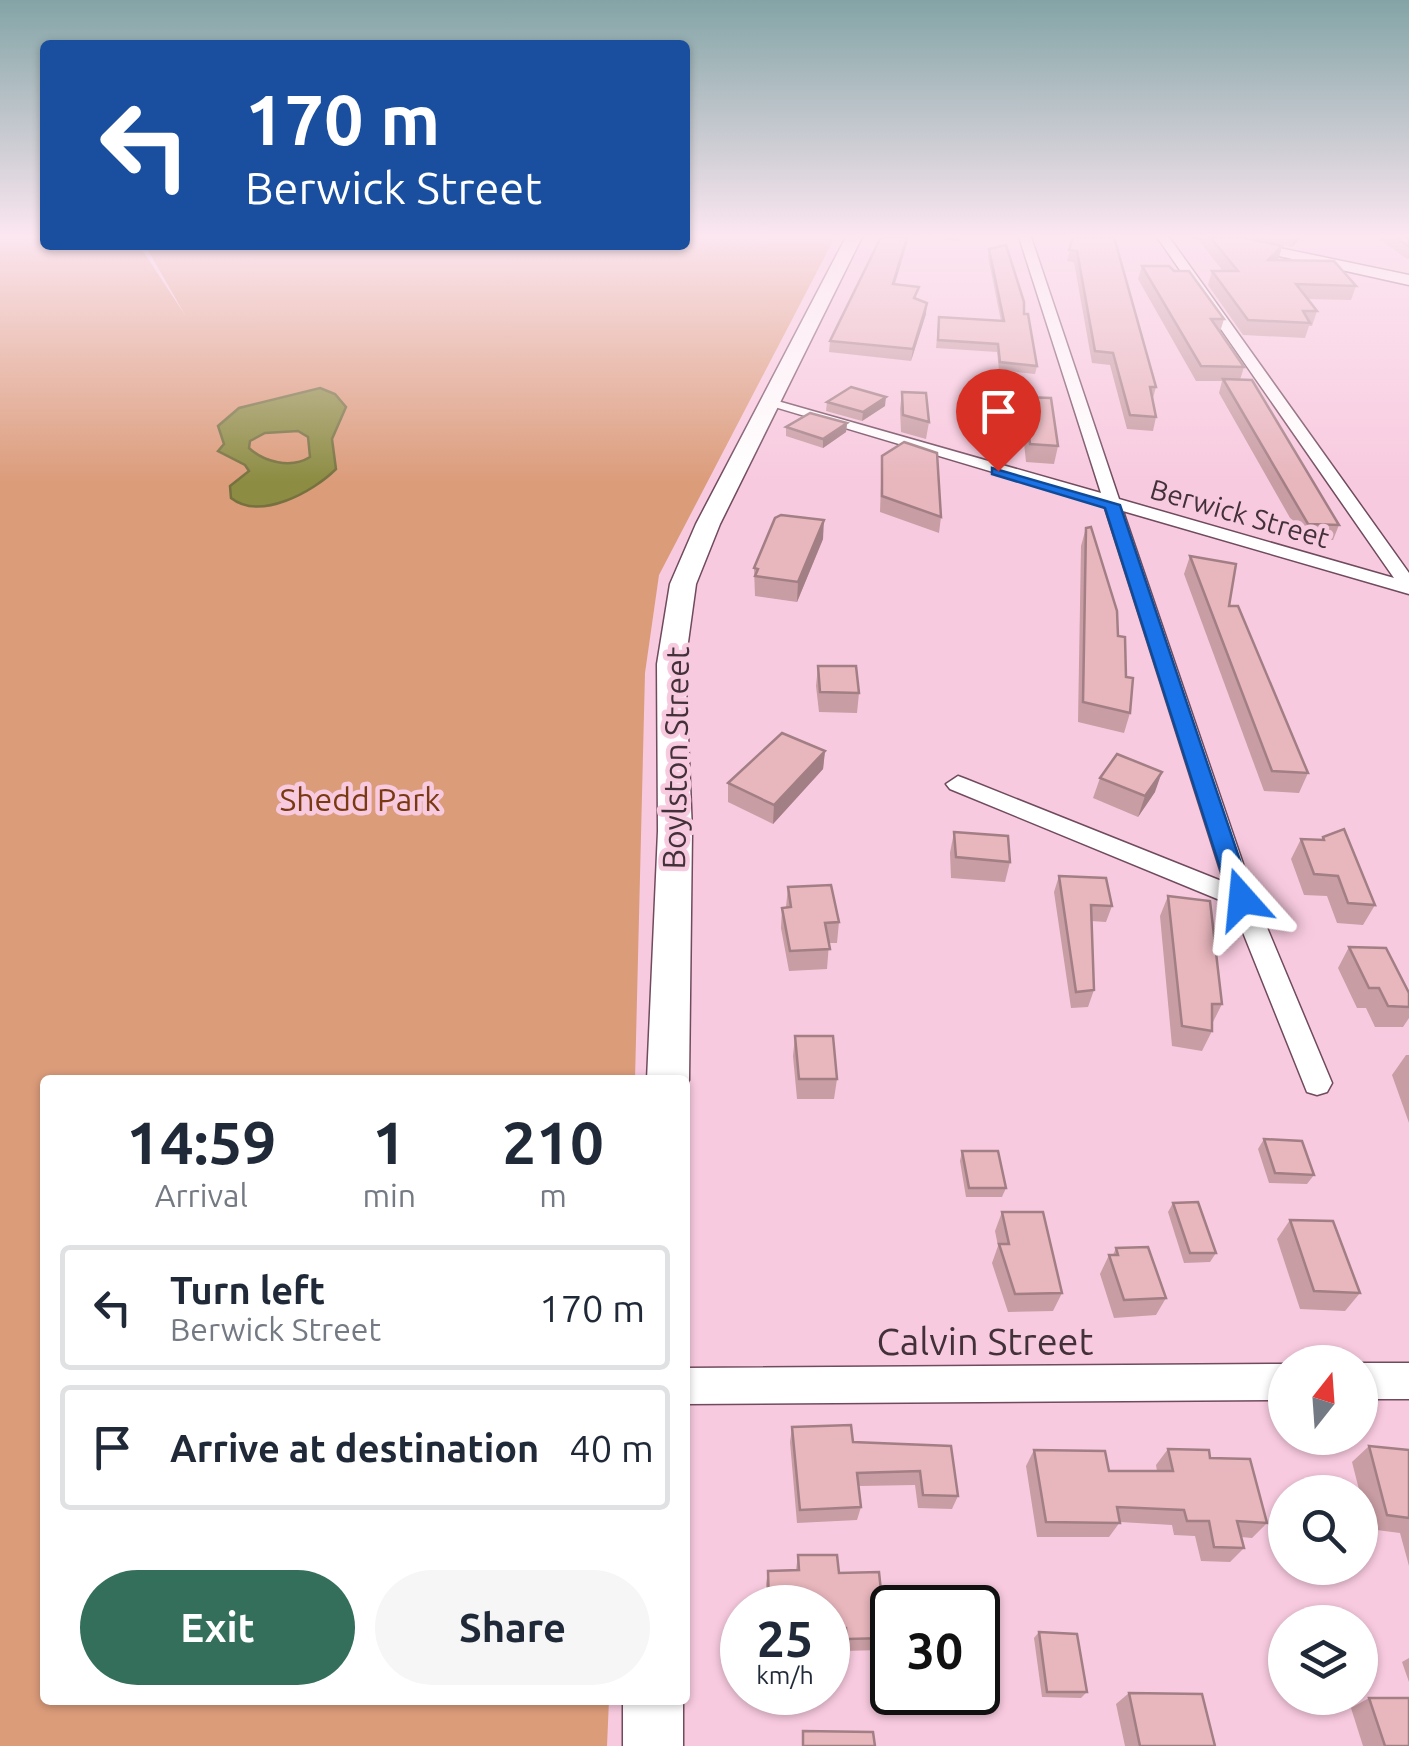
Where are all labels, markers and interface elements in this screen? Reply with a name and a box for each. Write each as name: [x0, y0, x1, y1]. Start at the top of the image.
icon: left: [80, 80, 210, 210]
text: 170 m: [245, 80, 440, 158]
text: Berwick Street: [245, 162, 542, 213]
pin: [956, 369, 1041, 472]
icon: arrive: [971, 384, 1026, 439]
street label: Berwick Street: [1147, 473, 1333, 553]
street label: Boylston Street: [655, 646, 695, 870]
park label: Shedd Park: [279, 781, 441, 817]
position arrow: [1190, 847, 1294, 951]
text: 14:59: [126, 1108, 276, 1175]
text: 1: [372, 1108, 406, 1175]
text: 210: [502, 1108, 604, 1175]
text: Arrival: [155, 1177, 248, 1213]
text: min: [362, 1177, 416, 1213]
text: m: [539, 1177, 567, 1213]
text: Turn left: [170, 1269, 325, 1311]
icon: left: [85, 1280, 140, 1335]
text: 170 m: [539, 1287, 645, 1329]
text: Berwick Street: [170, 1311, 381, 1347]
street label: Calvin Street: [876, 1320, 1094, 1362]
north arrow: [1268, 1345, 1378, 1455]
map controls: [1268, 1345, 1378, 1715]
icon: arrive: [85, 1420, 140, 1475]
text: Arrive at destination: [170, 1427, 539, 1469]
text: 40 m: [569, 1427, 654, 1469]
button: search: [1268, 1475, 1378, 1585]
button: Exit: [80, 1570, 355, 1685]
button: Share: [375, 1570, 650, 1685]
speed limit sign: 30: [870, 1585, 1000, 1715]
button: layers: [1268, 1605, 1378, 1715]
text: 25: [757, 1610, 813, 1666]
text: km/h: [756, 1661, 814, 1689]

